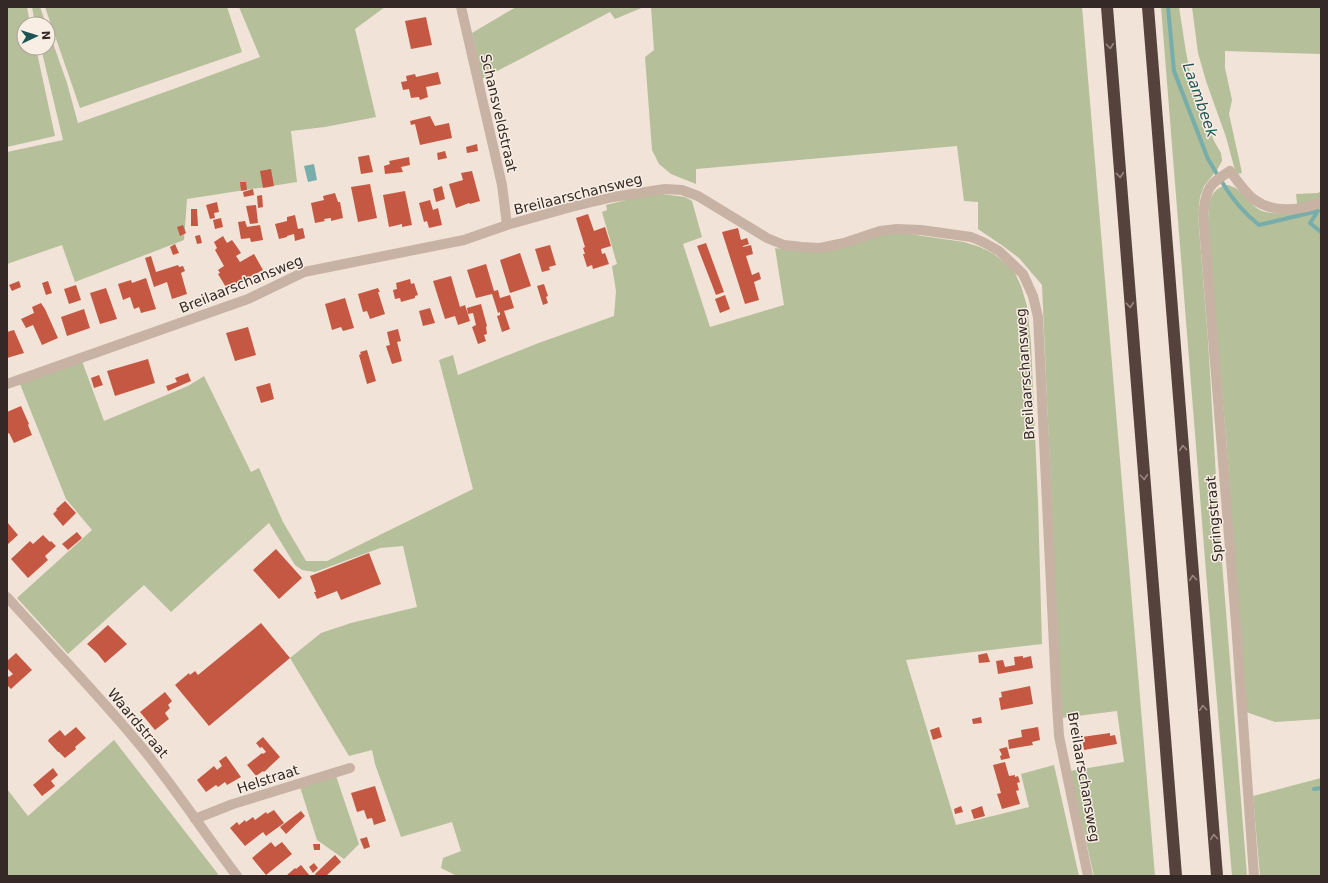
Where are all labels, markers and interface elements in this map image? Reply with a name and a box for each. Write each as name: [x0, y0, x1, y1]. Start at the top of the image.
north arrow: [16, 16, 56, 56]
text: N: [39, 30, 52, 40]
one-way arrow: [1105, 43, 1114, 49]
street label: Schansveldstraat: [478, 52, 521, 174]
water label: Laambeek: [1179, 60, 1222, 141]
street label: Breilaarschansweg: [512, 170, 644, 218]
one-way arrow: [1115, 172, 1124, 178]
street label: Breilaarschansweg: [177, 252, 305, 316]
one-way arrow: [1126, 302, 1135, 308]
street label: Breilaarschansweg: [1012, 308, 1038, 440]
one-way arrow: [1178, 445, 1187, 451]
one-way arrow: [1139, 473, 1148, 480]
street label: Springstraat: [1202, 475, 1226, 563]
one-way arrow: [1189, 575, 1198, 581]
street label: Waardstraat: [104, 685, 172, 761]
one-way arrow: [1199, 705, 1208, 711]
street label: Breilaarschansweg: [1065, 711, 1103, 843]
street label: Helstraat: [235, 761, 301, 797]
one-way arrow: [1209, 834, 1218, 840]

